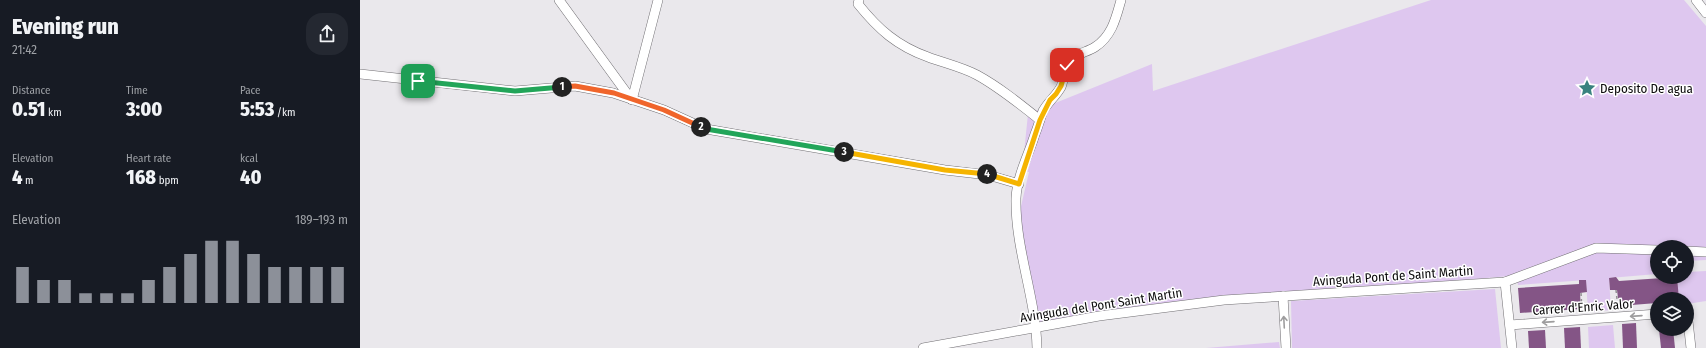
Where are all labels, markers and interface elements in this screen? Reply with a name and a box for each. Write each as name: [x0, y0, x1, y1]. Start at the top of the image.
text: Evening run: [12, 13, 119, 40]
button: share: [306, 13, 348, 55]
text: 21:42: [12, 42, 37, 57]
pin: [1050, 48, 1084, 82]
icon: check: [1056, 54, 1078, 76]
pin: [401, 64, 435, 98]
icon: arrive: [407, 70, 429, 92]
pin: 1: [552, 77, 572, 97]
place icon: Deposito De agua: [1577, 78, 1597, 98]
text: 1: [560, 80, 564, 93]
place label: Deposito De agua: [1600, 81, 1693, 96]
text: Distance: [12, 84, 51, 97]
text: Time: [126, 84, 148, 97]
text: Pace: [240, 84, 261, 97]
text: 0.51: [12, 97, 45, 121]
text: 3:00: [126, 97, 162, 121]
text: 5:53: [240, 97, 274, 121]
text: km: [45, 106, 62, 119]
text: /km: [274, 106, 296, 119]
pin: 2: [691, 117, 711, 137]
text: 2: [698, 120, 704, 133]
pin: 3: [834, 142, 854, 162]
text: 3: [841, 145, 847, 158]
text: Elevation: [12, 152, 53, 165]
text: Heart rate: [126, 152, 171, 165]
text: kcal: [240, 152, 258, 165]
pin: 4: [977, 164, 997, 184]
text: 4: [12, 165, 22, 189]
text: 168: [126, 165, 156, 189]
text: 40: [240, 165, 262, 189]
text: 4: [984, 167, 990, 180]
text: m: [22, 174, 34, 187]
text: bpm: [156, 174, 179, 187]
text: Elevation: [12, 212, 61, 227]
text: 189–193 m: [295, 212, 348, 227]
map controls: [1650, 240, 1694, 336]
button: locate: [1650, 240, 1694, 284]
street label: Avinguda Pont de Saint Martin: [1312, 263, 1474, 289]
street label: Avinguda del Pont Saint Martin: [1019, 285, 1183, 325]
button: layers: [1650, 292, 1694, 336]
street label: Carrer d'Enric Valor: [1532, 296, 1635, 318]
one-way arrow: [1630, 312, 1643, 319]
one-way arrow: [1281, 316, 1288, 329]
one-way arrow: [1542, 319, 1555, 326]

